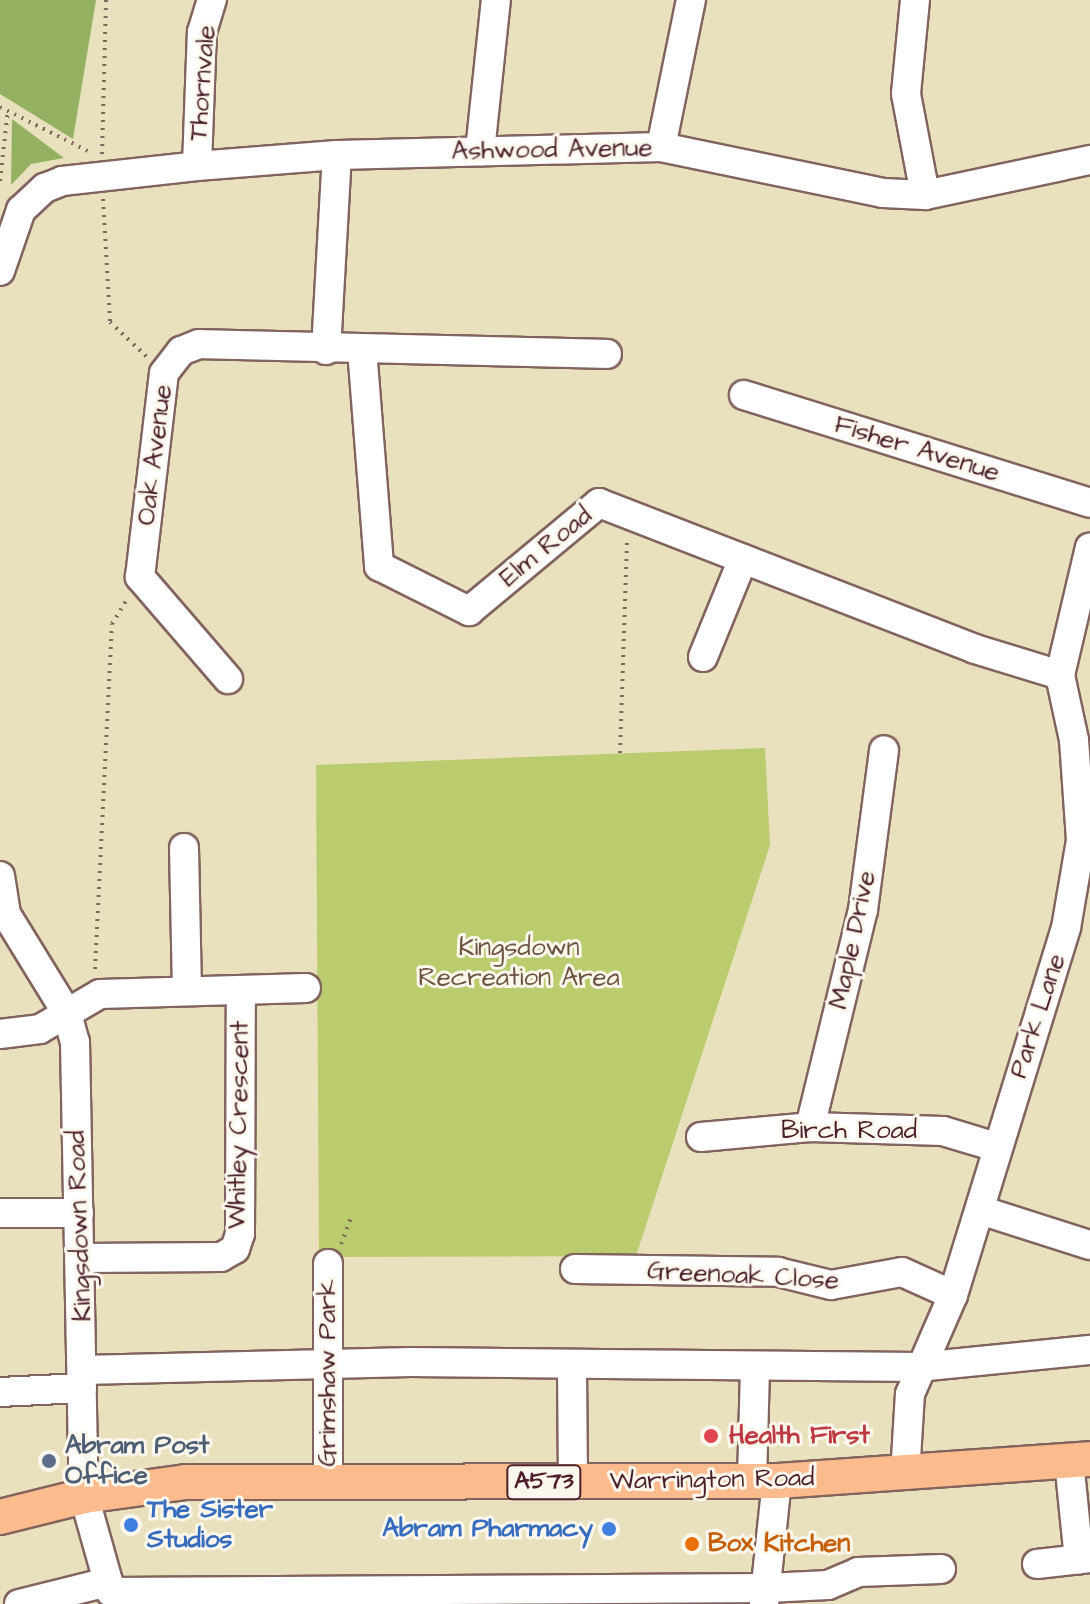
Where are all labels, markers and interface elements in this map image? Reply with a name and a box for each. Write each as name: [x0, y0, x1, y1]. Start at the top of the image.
street label: Thornvale: [183, 24, 223, 142]
street label: Ashwood Avenue: [451, 133, 653, 167]
street label: Oak Avenue: [131, 383, 179, 527]
street label: Fisher Avenue: [831, 409, 1003, 489]
street label: Elm Road: [494, 500, 598, 594]
street label: Maple Drive: [823, 868, 883, 1012]
park label: Kingsdown Recreation Area: [418, 932, 620, 994]
street label: Park Lane: [1003, 950, 1073, 1082]
street label: Whitley Crescent: [222, 1020, 256, 1230]
street label: Birch Road: [781, 1115, 917, 1147]
street label: Kingsdown Road: [61, 1130, 99, 1322]
street label: Greenoak Close: [646, 1255, 840, 1297]
street label: Grimshaw Park: [312, 1279, 344, 1467]
place label: Health First: [729, 1420, 870, 1452]
marker: Health First: [700, 1425, 722, 1447]
place label: Abram Post Office: [65, 1430, 209, 1492]
marker: Abram Post Office: [40, 1452, 58, 1470]
road number: A573: [506, 1462, 582, 1502]
street label: Warrington Road: [609, 1463, 815, 1497]
place label: The Sister Studios: [147, 1494, 273, 1556]
place label: Abram Pharmacy: [382, 1513, 593, 1545]
marker: The Sister Studios: [122, 1516, 140, 1534]
marker: Abram Pharmacy: [600, 1520, 618, 1538]
place label: Box Kitchen: [708, 1528, 850, 1560]
marker: Box Kitchen: [683, 1535, 701, 1553]

